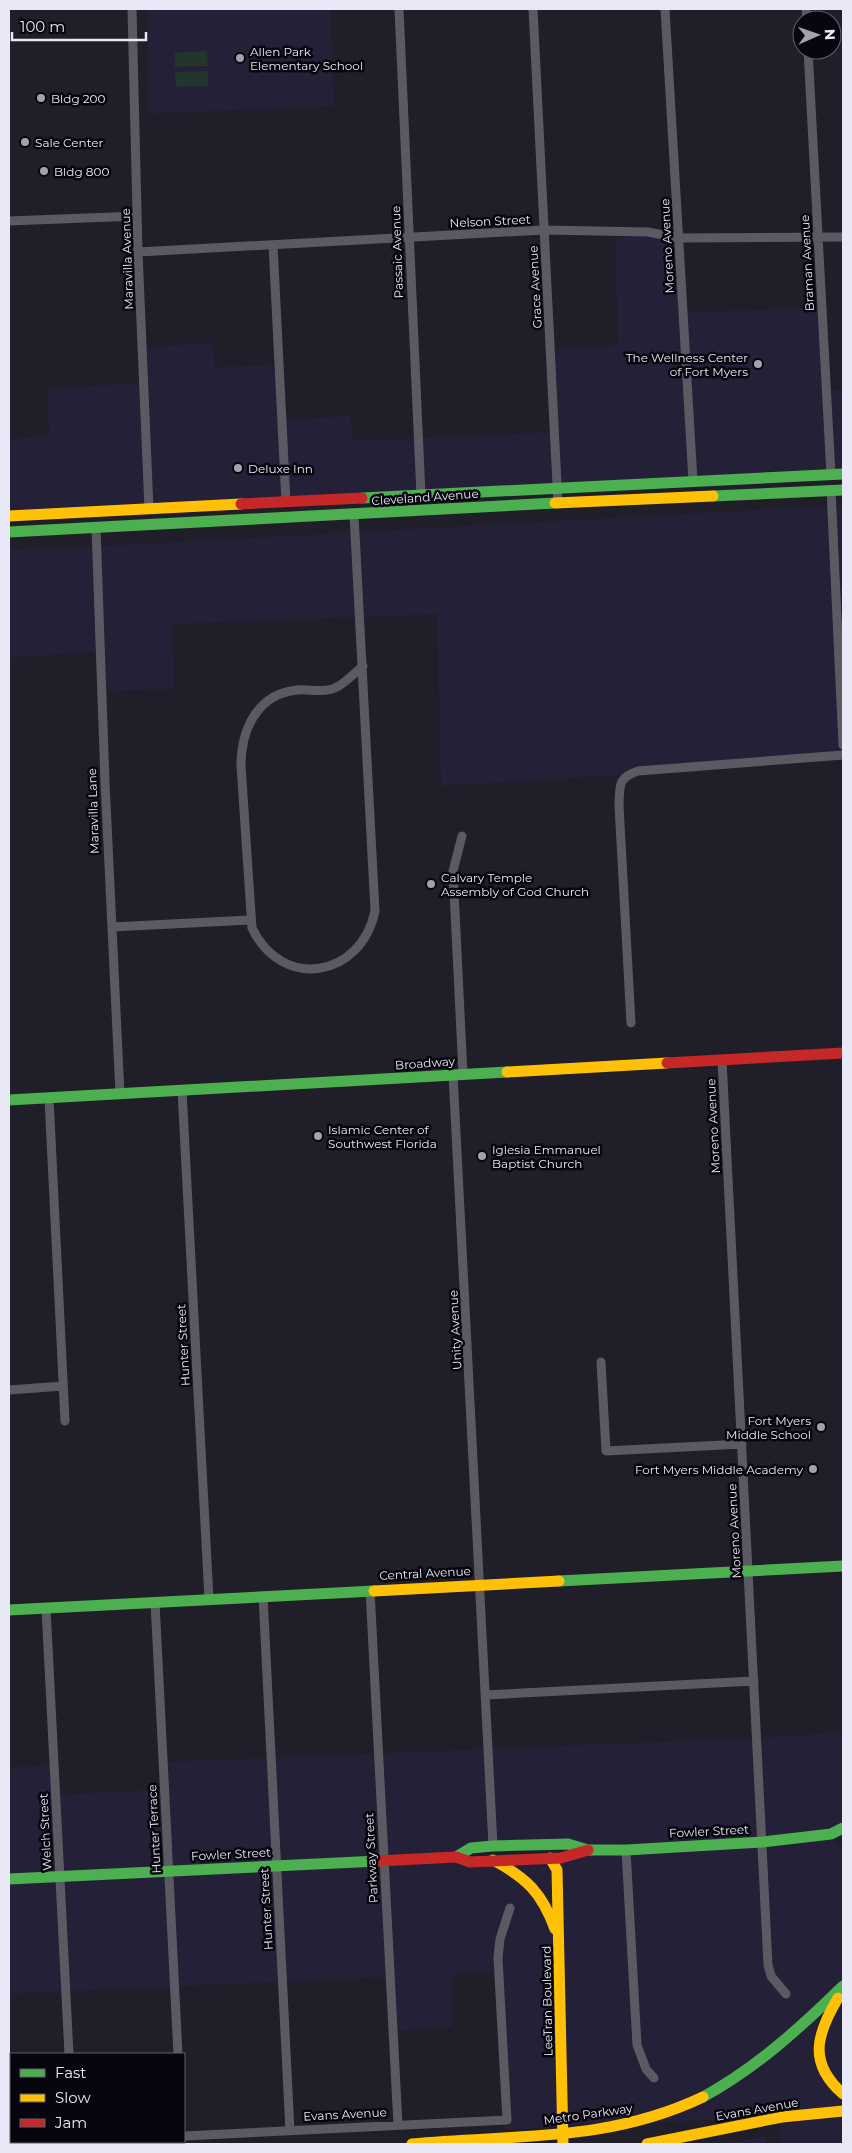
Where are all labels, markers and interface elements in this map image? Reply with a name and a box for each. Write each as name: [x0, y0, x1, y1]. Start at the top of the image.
scale bar: [12, 10, 146, 42]
north arrow: [792, 10, 842, 60]
text: 100 m: [20, 17, 65, 36]
text: N: [821, 29, 839, 41]
place label: Allen Park Elementary School: [250, 44, 363, 73]
marker: Allen Park Elementary School: [234, 52, 246, 64]
place label: Bldg 200: [51, 91, 106, 106]
marker: Bldg 200: [35, 92, 47, 104]
place label: Sale Center: [35, 135, 104, 150]
marker: Sale Center: [19, 136, 31, 148]
place label: Bldg 800: [54, 164, 109, 179]
marker: Bldg 800: [38, 165, 50, 177]
street label: Moreno Avenue: [657, 198, 677, 294]
street label: Passaic Avenue: [388, 205, 406, 299]
street label: Maravilla Avenue: [118, 208, 136, 310]
street label: Nelson Street: [449, 211, 531, 231]
street label: Braman Avenue: [797, 214, 817, 312]
street label: Grace Avenue: [525, 245, 545, 329]
place label: The Wellness Center of Fort Myers: [626, 350, 748, 379]
marker: The Wellness Center of Fort Myers: [752, 358, 764, 370]
place label: Deluxe Inn: [248, 461, 313, 476]
marker: Deluxe Inn: [232, 462, 244, 474]
street label: Cleveland Avenue: [371, 486, 479, 508]
street label: Maravilla Lane: [84, 768, 102, 854]
place label: Calvary Temple Assembly of God Church: [441, 870, 589, 899]
marker: Calvary Temple Assembly of God Church: [425, 878, 437, 890]
street label: Broadway: [395, 1053, 456, 1073]
street label: Moreno Avenue: [703, 1078, 723, 1174]
place label: Islamic Center of Southwest Florida: [328, 1122, 437, 1151]
marker: Islamic Center of Southwest Florida: [312, 1130, 324, 1142]
place label: Iglesia Emmanuel Baptist Church: [492, 1142, 601, 1171]
marker: Iglesia Emmanuel Baptist Church: [476, 1150, 488, 1162]
street label: Unity Avenue: [445, 1290, 465, 1370]
street label: Hunter Street: [173, 1304, 193, 1386]
place label: Fort Myers Middle School: [726, 1413, 811, 1442]
marker: Fort Myers Middle School: [815, 1421, 827, 1433]
place label: Fort Myers Middle Academy: [635, 1462, 803, 1477]
marker: Fort Myers Middle Academy: [807, 1463, 819, 1475]
street label: Moreno Avenue: [724, 1483, 744, 1579]
street label: Central Avenue: [379, 1563, 471, 1583]
street label: Hunter Terrace: [144, 1784, 164, 1874]
street label: Welch Street: [35, 1793, 55, 1871]
street label: Parkway Street: [361, 1812, 381, 1903]
street label: Fowler Street: [669, 1821, 749, 1841]
street label: Fowler Street: [191, 1844, 271, 1864]
street label: Hunter Street: [256, 1868, 276, 1950]
street label: LeeTran Boulevard: [539, 1945, 555, 2057]
legend: [10, 2053, 185, 2143]
text: Fast: [55, 2063, 86, 2082]
text: Slow: [55, 2088, 91, 2107]
street label: Evans Avenue: [715, 2094, 799, 2124]
street label: Metro Parkway: [543, 2100, 634, 2128]
street label: Evans Avenue: [303, 2104, 387, 2124]
text: Jam: [54, 2113, 87, 2132]

